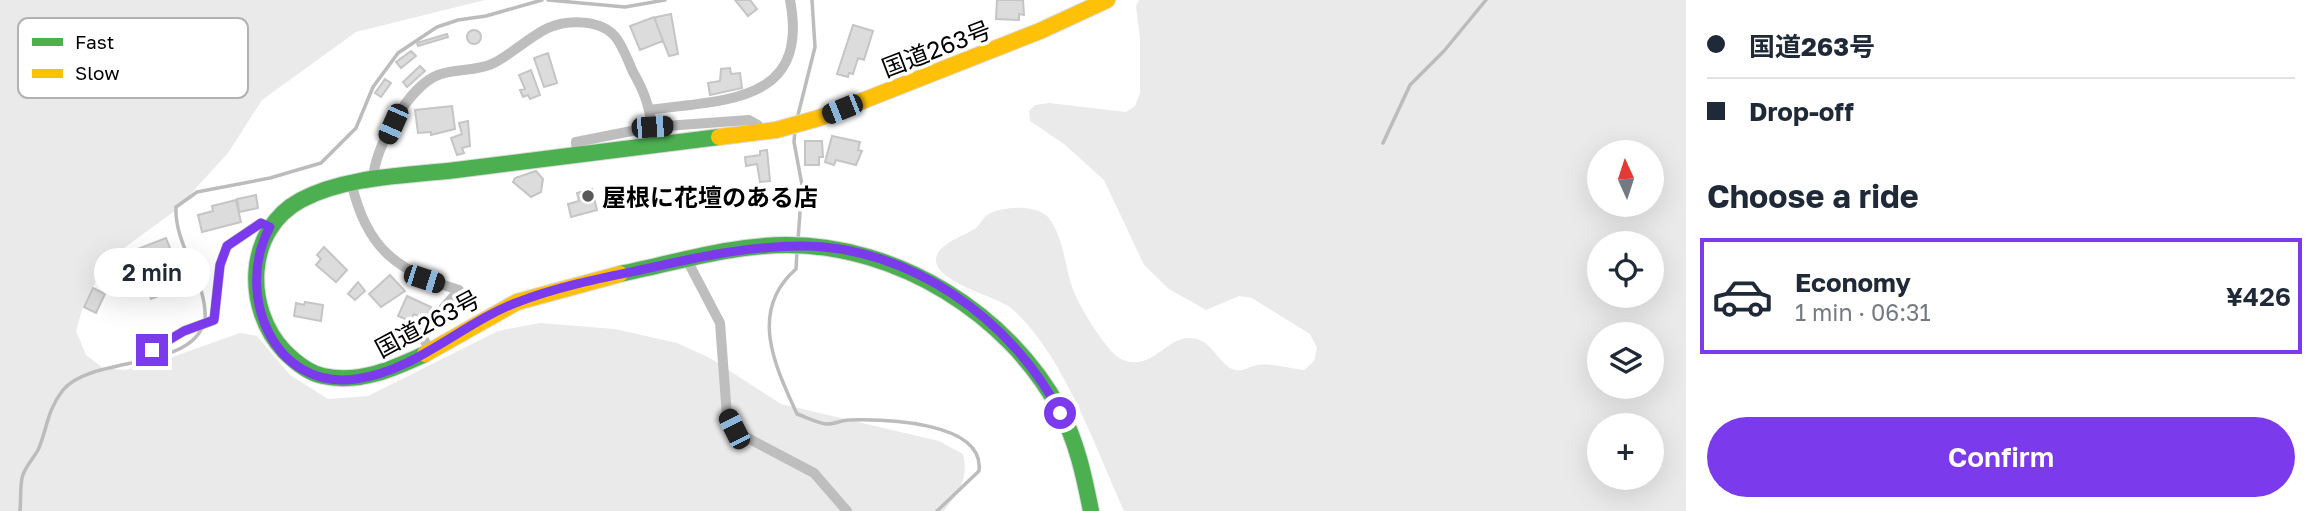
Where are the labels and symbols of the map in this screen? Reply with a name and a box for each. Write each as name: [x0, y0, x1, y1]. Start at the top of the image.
street label: 国道263号: [877, 14, 995, 82]
legend: [18, 18, 248, 98]
text: Fast: [75, 30, 114, 53]
text: Slow: [75, 61, 120, 84]
car: [819, 91, 866, 127]
car: [375, 101, 412, 147]
car: [631, 115, 674, 139]
north arrow: [1587, 140, 1664, 217]
place label: 屋根に花壇のある店: [602, 182, 818, 211]
marker: 屋根に花壇のある店: [580, 188, 596, 204]
callout: 2 min: [94, 248, 210, 298]
car: [401, 263, 448, 295]
street label: 国道263号: [370, 283, 484, 363]
route end: [136, 334, 168, 366]
route start: [1044, 397, 1076, 429]
car: [716, 406, 753, 452]

